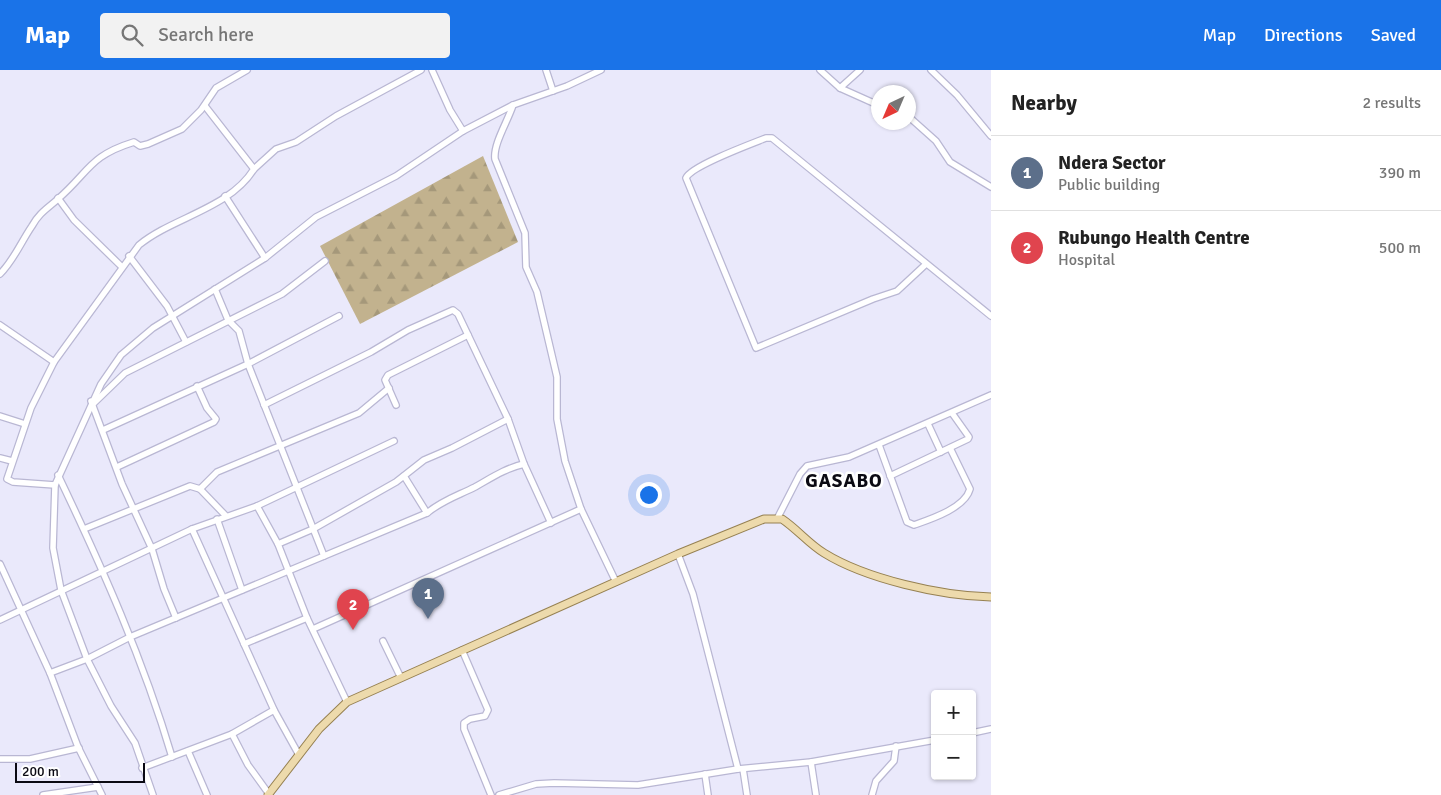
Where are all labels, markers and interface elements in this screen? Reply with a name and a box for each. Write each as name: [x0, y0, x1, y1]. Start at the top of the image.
search box: [100, 13, 450, 58]
text: Map: [25, 20, 70, 50]
icon: search: [118, 21, 146, 49]
text: Search here: [158, 23, 254, 47]
text: Map: [1203, 24, 1236, 46]
text: Directions: [1264, 24, 1343, 46]
text: Saved: [1371, 24, 1416, 46]
north arrow: [871, 85, 916, 130]
text: Nearby: [1011, 90, 1077, 116]
text: 2 results: [1362, 93, 1421, 113]
text: Ndera Sector: [1058, 151, 1166, 175]
text: 1: [1023, 163, 1031, 183]
text: 390 m: [1379, 163, 1421, 183]
text: Public building: [1058, 175, 1160, 195]
text: Rubungo Health Centre: [1058, 226, 1250, 250]
text: 2: [1023, 238, 1031, 258]
text: 500 m: [1379, 238, 1421, 258]
text: Hospital: [1058, 250, 1115, 270]
district label: GASABO: [805, 469, 883, 493]
your location: [636, 482, 662, 508]
pin: 1: [412, 578, 444, 619]
pin: 2: [337, 589, 369, 630]
map controls: [931, 690, 976, 780]
button: +: [931, 690, 976, 735]
button: −: [931, 735, 976, 780]
scale bar: [15, 760, 145, 783]
text: 200 m: [22, 763, 59, 780]

